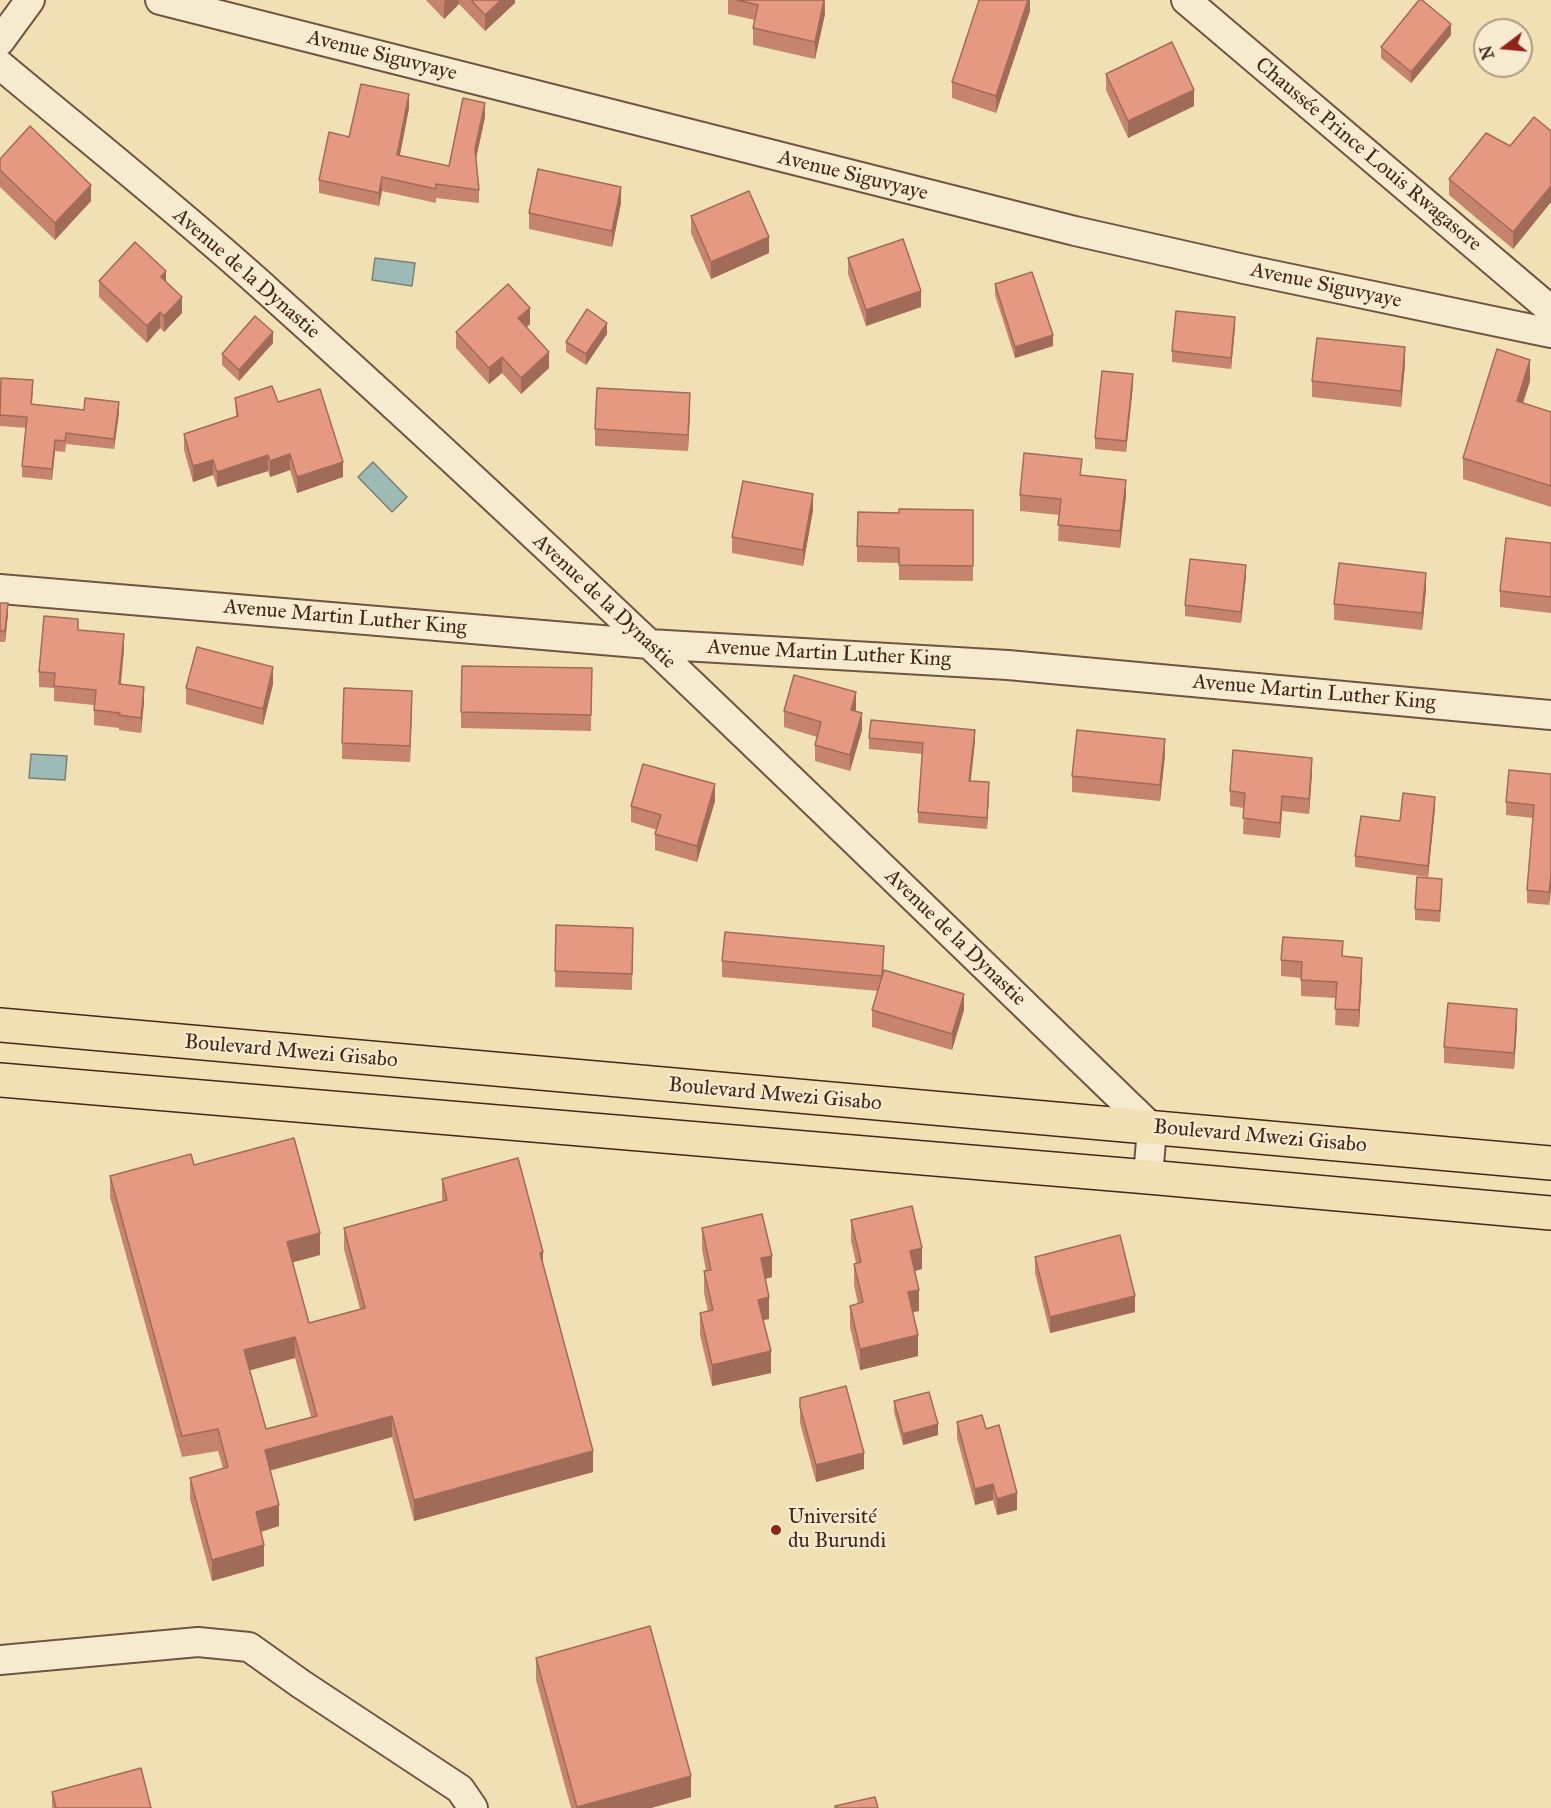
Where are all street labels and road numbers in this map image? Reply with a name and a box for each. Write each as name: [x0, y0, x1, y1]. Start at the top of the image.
street label: Avenue Siguvyaye: [305, 25, 459, 87]
street label: Chaussée Prince Louis Rwagasore: [1250, 53, 1486, 257]
street label: Avenue Siguvyaye: [776, 145, 930, 207]
street label: Avenue de la Dynastie: [167, 203, 325, 345]
street label: Avenue Siguvyaye: [1248, 258, 1404, 314]
street label: Avenue de la Dynastie: [527, 529, 681, 675]
street label: Avenue Martin Luther King: [222, 595, 468, 641]
street label: Avenue Martin Luther King: [707, 635, 951, 673]
street label: Avenue Martin Luther King: [1191, 670, 1437, 716]
street label: Avenue de la Dynastie: [879, 864, 1031, 1012]
street label: Boulevard Mwezi Gisabo: [183, 1030, 399, 1074]
street label: Boulevard Mwezi Gisabo: [667, 1073, 883, 1117]
street label: Boulevard Mwezi Gisabo: [1152, 1115, 1368, 1159]

